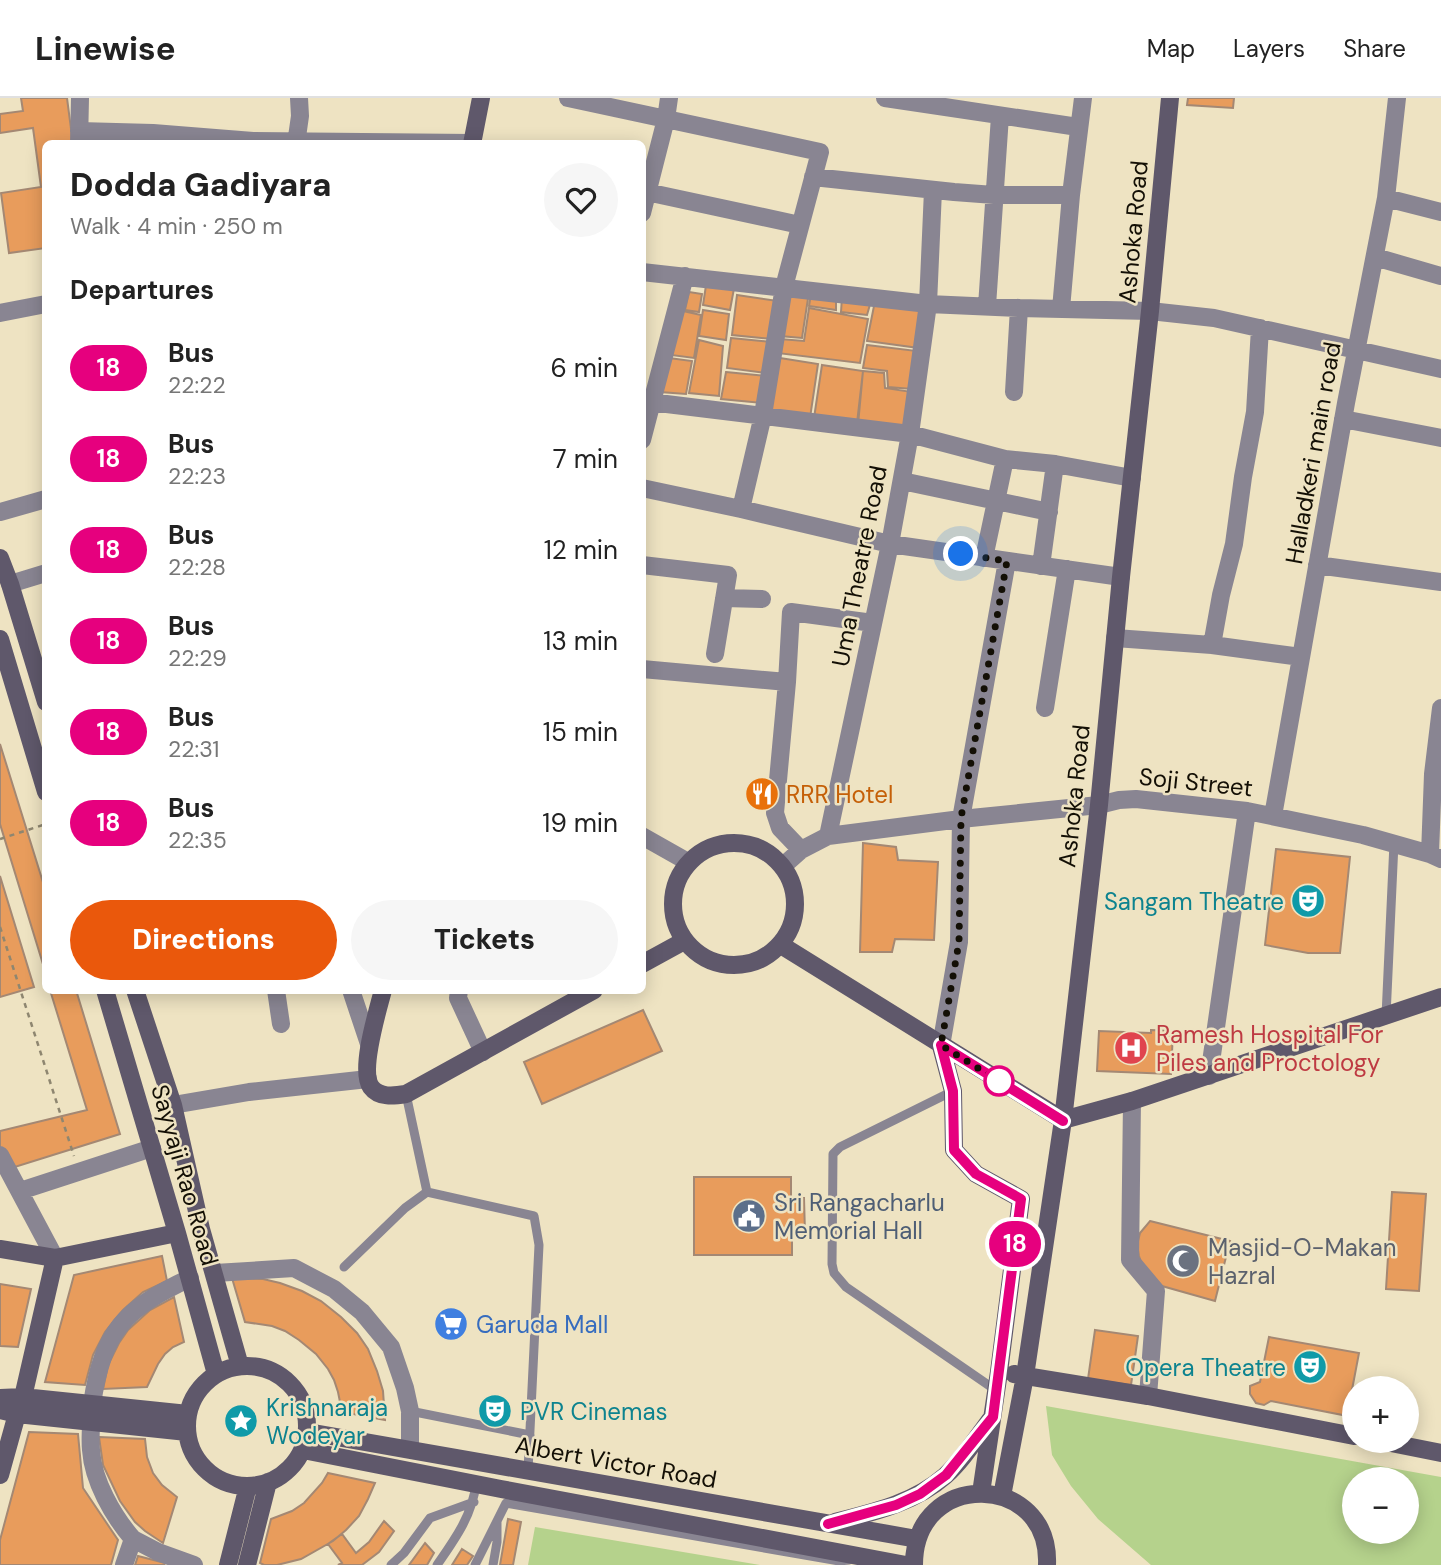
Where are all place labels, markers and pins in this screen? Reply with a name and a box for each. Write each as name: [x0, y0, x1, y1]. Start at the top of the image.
restaurant icon: RRR Hotel: [743, 775, 781, 813]
place label: RRR Hotel: [786, 779, 893, 810]
theatre icon: Sangam Theatre: [1289, 882, 1327, 920]
place label: Sangam Theatre: [1104, 886, 1284, 917]
place label: Ramesh Hospital For Piles and Proctology: [1156, 1019, 1383, 1078]
hospital icon: Ramesh Hospital For Piles and Proctology: [1112, 1029, 1150, 1067]
unlabelled marker: [984, 1066, 1014, 1096]
place label: Sri Rangacharlu Memorial Hall: [774, 1187, 945, 1246]
public building icon: Sri Rangacharlu Memorial Hall: [730, 1197, 768, 1235]
place label: Masjid-O-Makan Hazral: [1208, 1232, 1397, 1291]
mosque icon: Masjid-O-Makan Hazral: [1164, 1242, 1202, 1280]
supermarket icon: Garuda Mall: [432, 1305, 470, 1343]
place label: Garuda Mall: [476, 1309, 608, 1340]
theatre icon: Opera Theatre: [1291, 1348, 1329, 1386]
place label: Opera Theatre: [1125, 1352, 1286, 1383]
place label: Krishnaraja Wodeyar: [266, 1392, 388, 1451]
theatre icon: PVR Cinemas: [476, 1392, 514, 1430]
place label: PVR Cinemas: [520, 1396, 667, 1427]
place icon: Krishnaraja Wodeyar: [222, 1402, 260, 1440]

